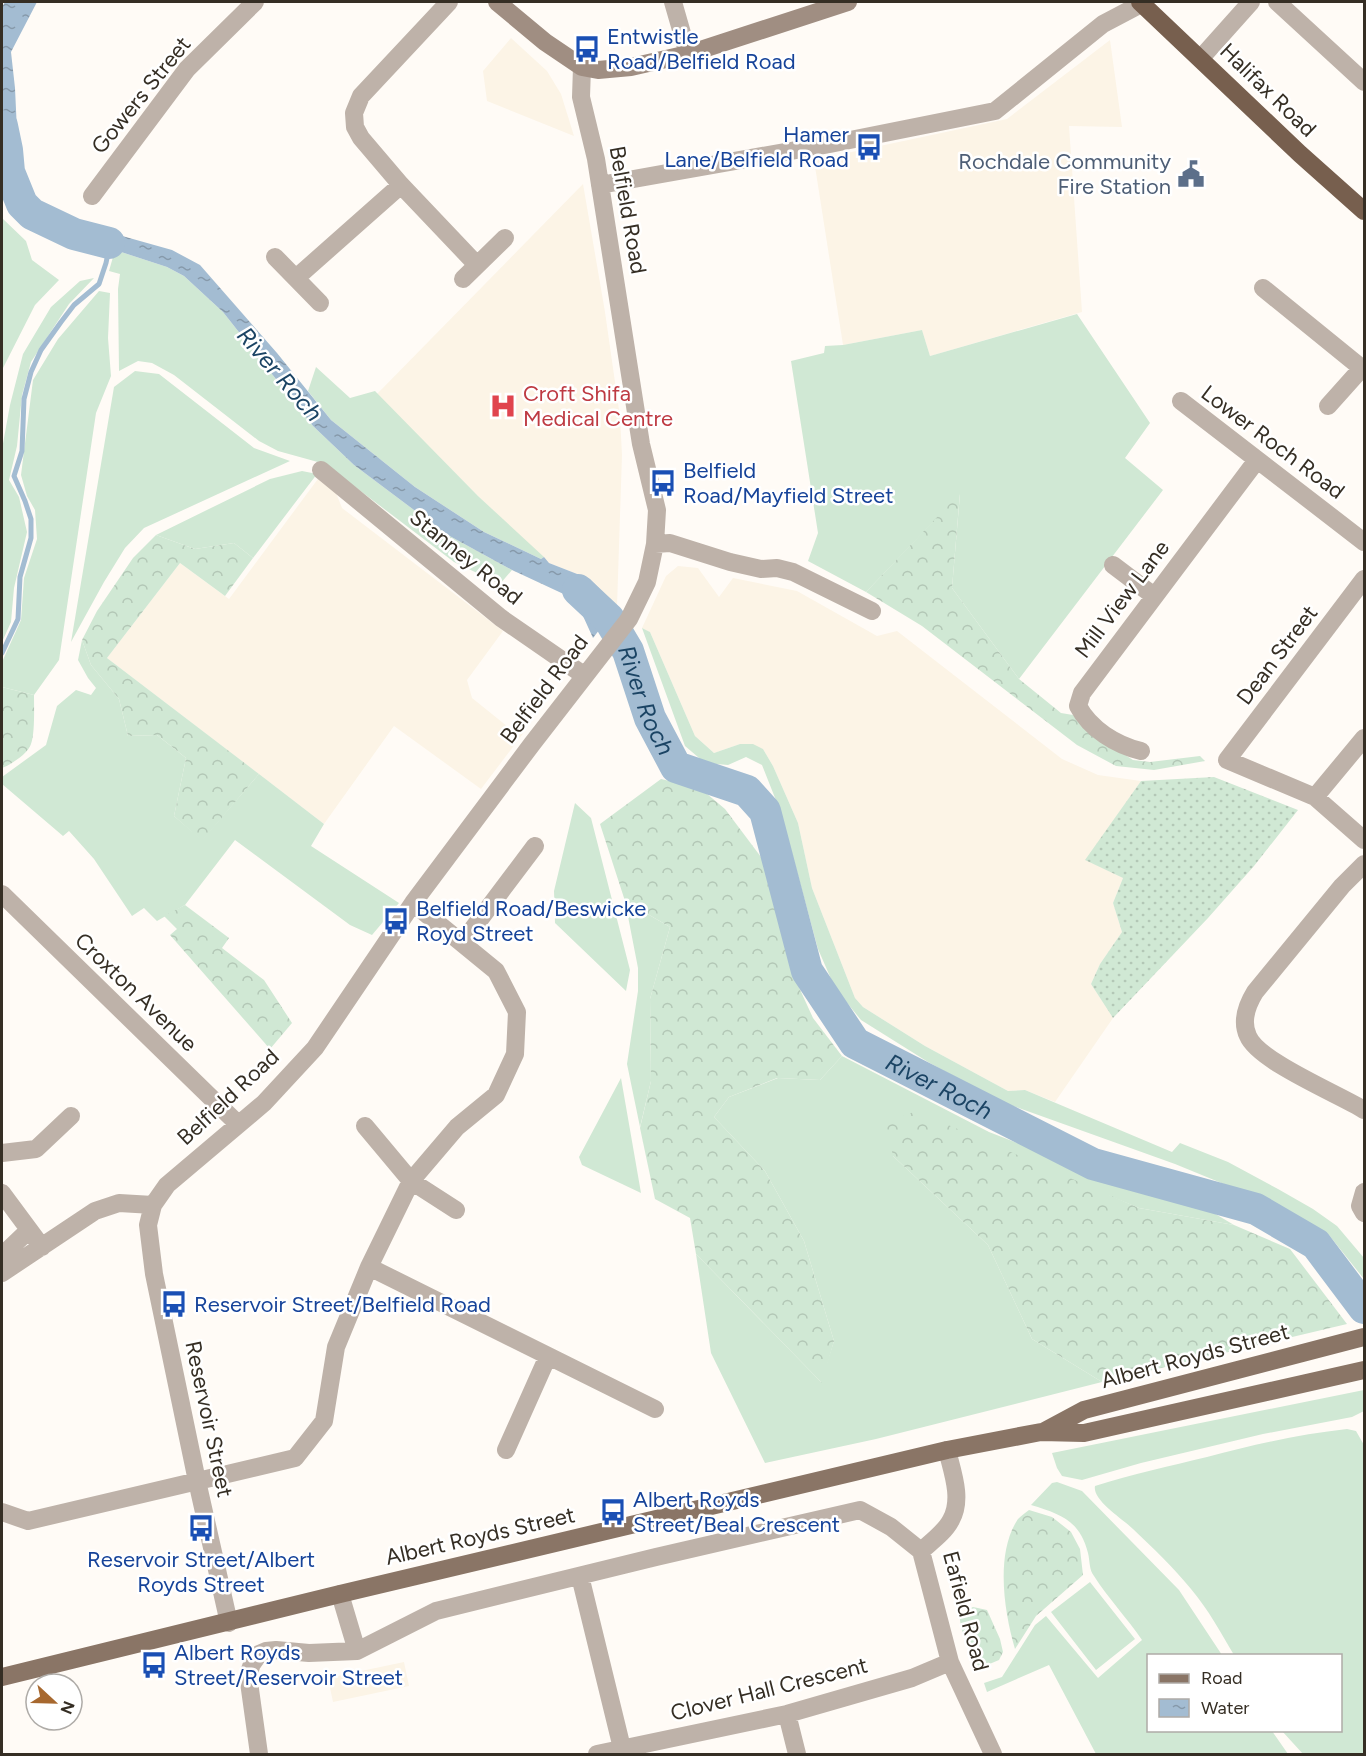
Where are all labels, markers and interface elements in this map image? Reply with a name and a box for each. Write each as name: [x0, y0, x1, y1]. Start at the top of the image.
place label: Entwistle Road/Belfield Road: [607, 23, 796, 75]
street label: Gowers Street: [86, 31, 196, 159]
bus stop icon: Entwistle Road/Belfield Road: [572, 34, 602, 64]
street label: Halifax Road: [1214, 37, 1322, 143]
place label: Hamer Lane/Belfield Road: [664, 121, 850, 173]
bus stop icon: Hamer Lane/Belfield Road: [854, 132, 884, 162]
street label: Belfield Road: [603, 144, 653, 276]
place label: Rochdale Community Fire Station: [958, 148, 1171, 200]
public building icon: Rochdale Community Fire Station: [1176, 159, 1206, 189]
water label: River Roch: [231, 321, 329, 427]
street label: Lower Roch Road: [1196, 379, 1350, 505]
place label: Croft Shifa Medical Centre: [523, 380, 673, 432]
hospital icon: Croft Shifa Medical Centre: [488, 391, 518, 421]
place label: Belfield Road/Mayfield Street: [683, 457, 893, 509]
bus stop icon: Belfield Road/Mayfield Street: [648, 468, 678, 498]
street label: Stanney Road: [404, 503, 528, 611]
street label: Mill View Lane: [1069, 535, 1175, 663]
street label: Dean Street: [1231, 600, 1323, 710]
street label: Belfield Road: [494, 629, 594, 749]
water label: River Roch: [613, 641, 681, 760]
place label: Belfield Road/Beswicke Royd Street: [416, 895, 646, 947]
bus stop icon: Belfield Road/Beswicke Royd Street: [381, 906, 411, 936]
street label: Croxton Avenue: [69, 927, 203, 1057]
street label: Belfield Road: [171, 1043, 285, 1151]
water label: River Roch: [881, 1047, 997, 1125]
bus stop icon: Reservoir Street/Belfield Road: [159, 1289, 189, 1319]
place label: Reservoir Street/Belfield Road: [194, 1291, 491, 1318]
street label: Albert Royds Street: [1098, 1318, 1292, 1394]
street label: Reservoir Street: [179, 1338, 239, 1500]
place label: Albert Royds Street/Beal Crescent: [633, 1486, 840, 1538]
bus stop icon: Albert Royds Street/Beal Crescent: [598, 1497, 628, 1527]
street label: Albert Royds Street: [383, 1501, 577, 1571]
bus stop icon: Reservoir Street/Albert Royds Street: [186, 1513, 216, 1543]
place label: Reservoir Street/Albert Royds Street: [87, 1546, 315, 1598]
street label: Eafield Road: [937, 1548, 995, 1674]
place label: Albert Royds Street/Reservoir Street: [174, 1639, 403, 1691]
bus stop icon: Albert Royds Street/Reservoir Street: [139, 1650, 169, 1680]
street label: Clover Hall Crescent: [668, 1651, 870, 1727]
legend: [1147, 1654, 1342, 1732]
text: Road: [1201, 1667, 1242, 1689]
north arrow: [24, 1672, 84, 1732]
text: Water: [1201, 1697, 1249, 1719]
text: N: [56, 1698, 79, 1717]

